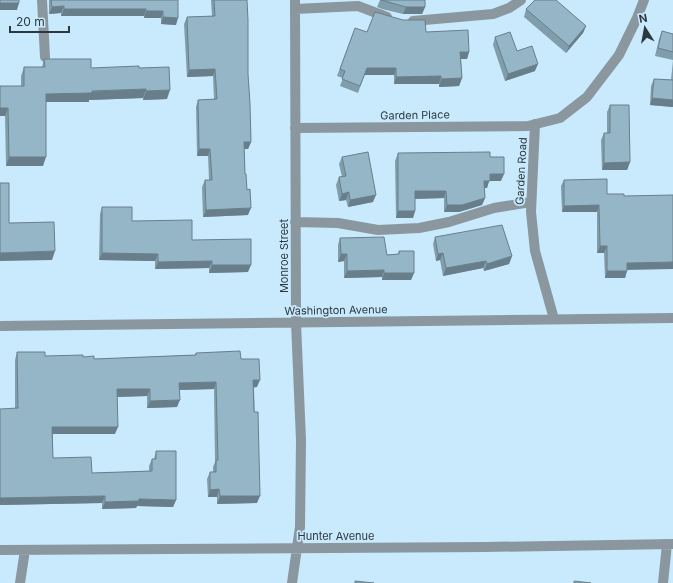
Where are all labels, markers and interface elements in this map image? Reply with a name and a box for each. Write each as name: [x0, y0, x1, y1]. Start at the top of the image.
scale bar: [10, 8, 69, 34]
north arrow: [625, 8, 665, 48]
text: N: [638, 11, 649, 26]
text: 20 m: [16, 14, 45, 29]
street label: Garden Place: [380, 107, 450, 123]
street label: Garden Road: [512, 137, 530, 205]
street label: Monroe Street: [277, 219, 291, 293]
street label: Washington Avenue: [284, 302, 388, 318]
street label: Hunter Avenue: [298, 529, 374, 543]

